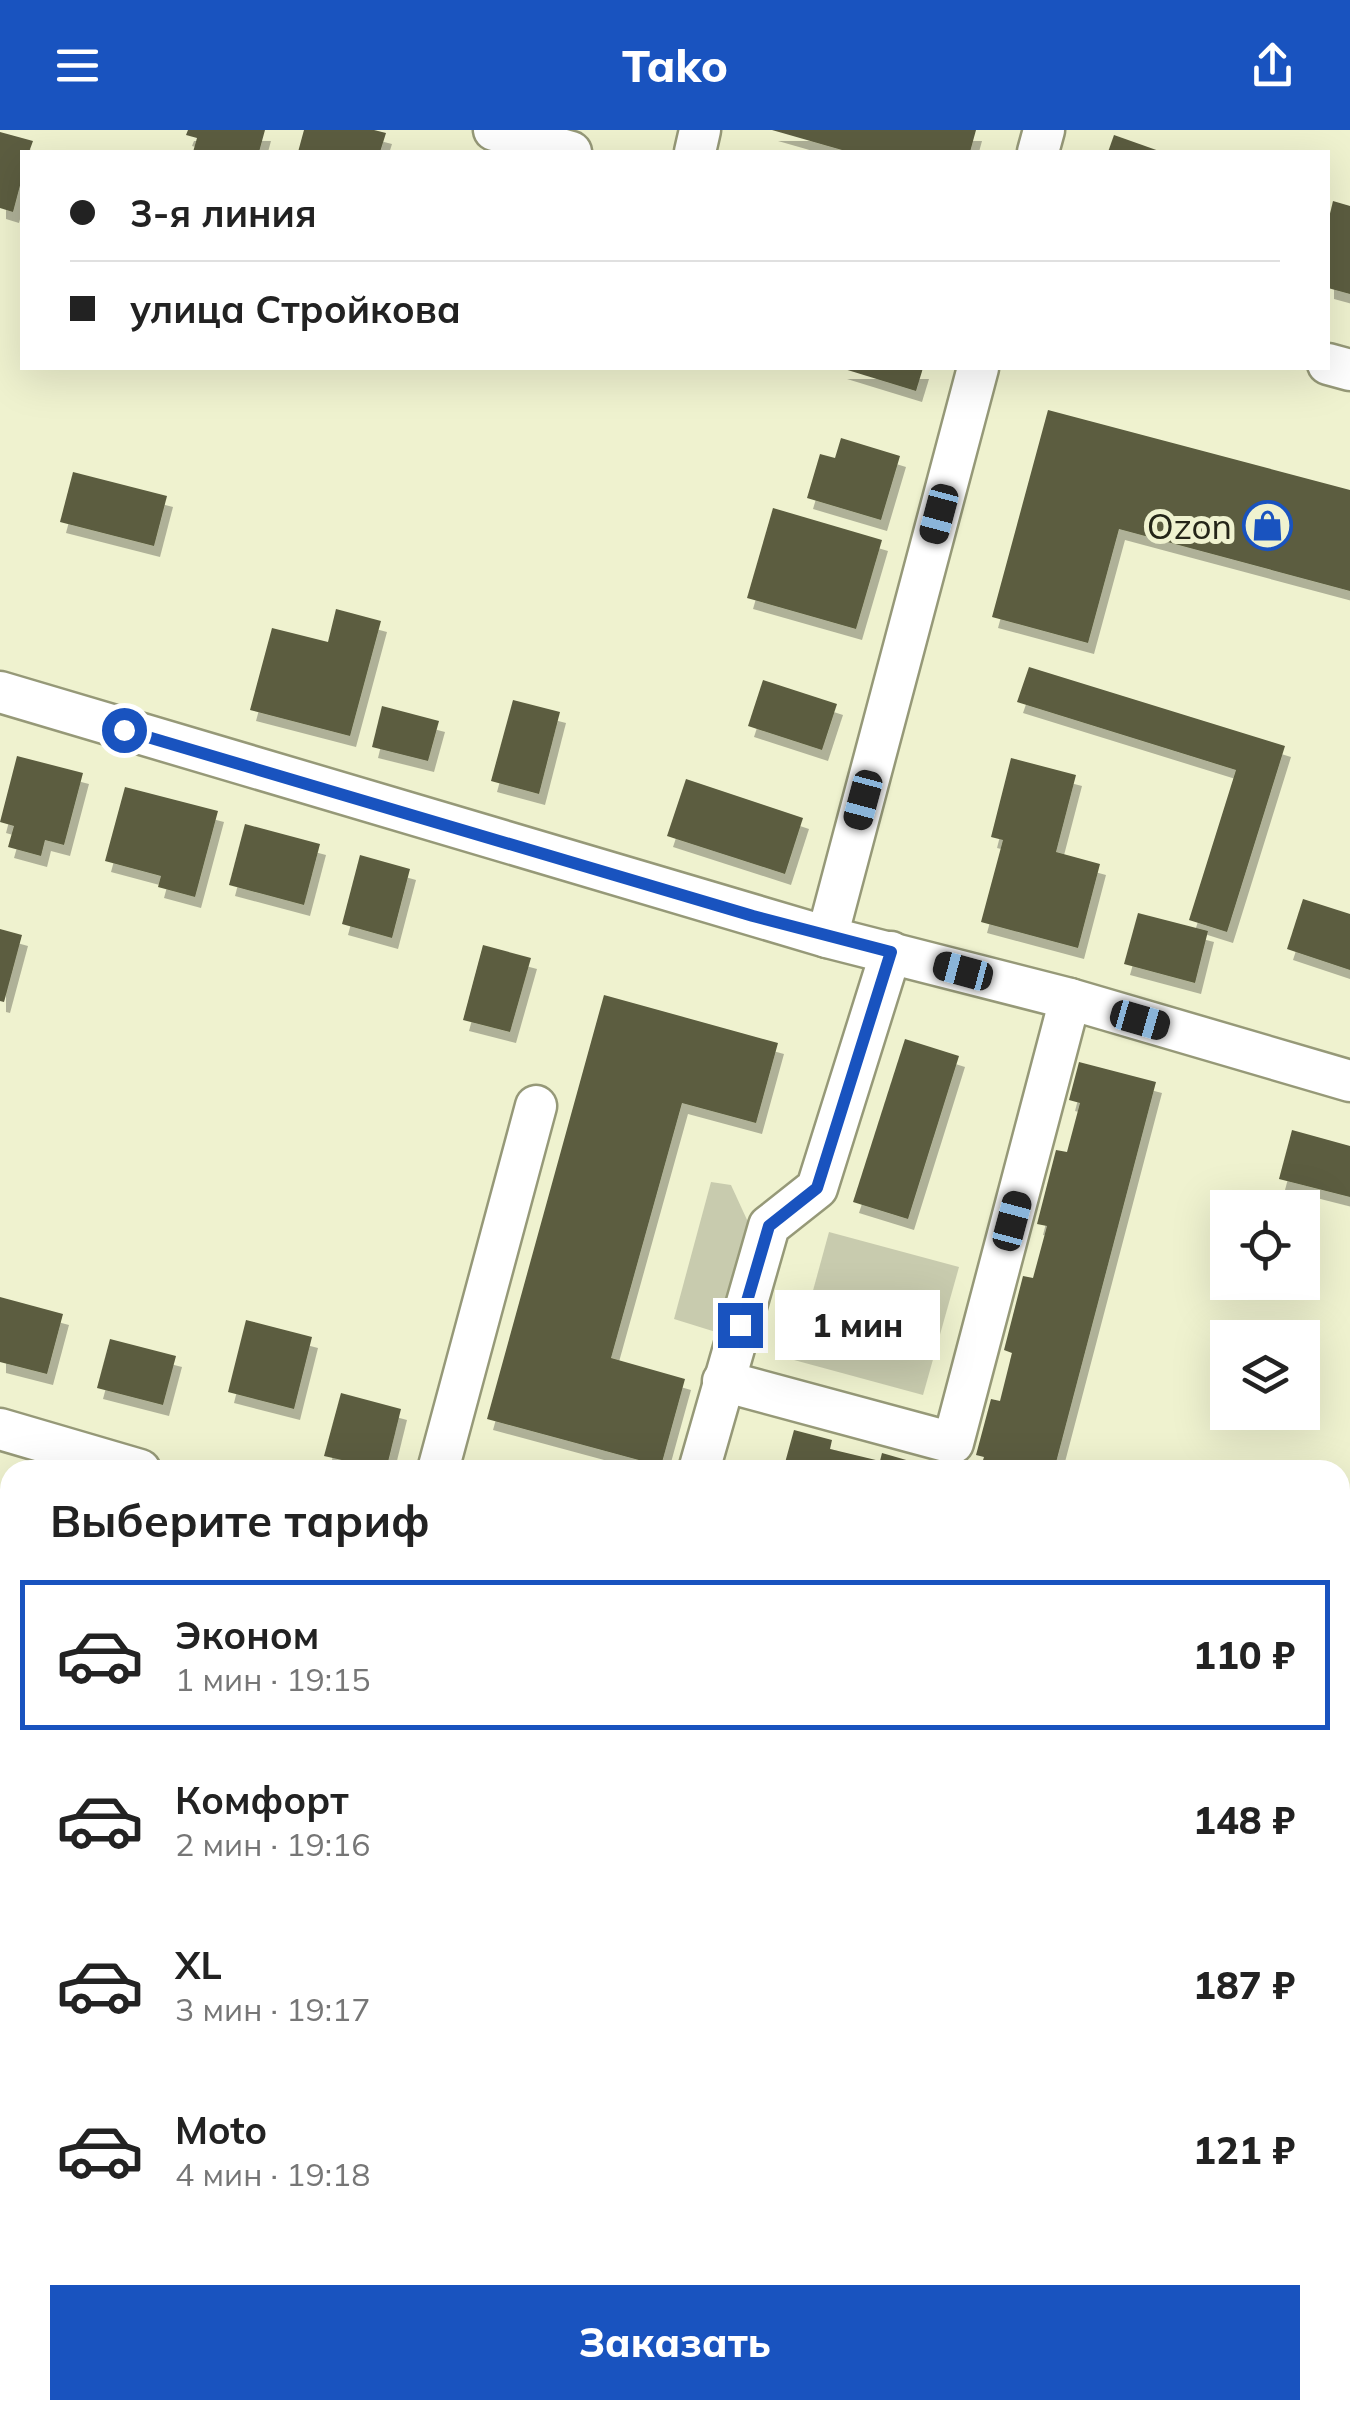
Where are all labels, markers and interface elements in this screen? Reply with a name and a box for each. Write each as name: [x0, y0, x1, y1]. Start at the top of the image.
text: Tako: [622, 37, 728, 93]
icon: menu: [50, 38, 105, 93]
icon: share: [1245, 38, 1300, 93]
text: 3-я линия: [130, 189, 317, 237]
text: улица Стройкова: [130, 285, 461, 333]
car: [917, 481, 961, 547]
shop icon: Ozon: [1241, 500, 1293, 552]
place label: Ozon: [1147, 504, 1232, 548]
route start: [102, 708, 147, 753]
car: [841, 767, 885, 833]
car: [930, 949, 996, 993]
car: [1107, 997, 1173, 1043]
car: [990, 1188, 1034, 1254]
map controls: [1210, 1190, 1320, 1430]
button: locate: [1210, 1190, 1320, 1300]
callout: 1 мин: [775, 1290, 940, 1360]
route end: [718, 1303, 763, 1348]
text: 1 мин: [812, 1305, 903, 1345]
button: layers: [1210, 1320, 1320, 1430]
text: Выберите тариф: [50, 1492, 430, 1548]
icon: car: [55, 1610, 145, 1700]
text: Эконом: [175, 1611, 319, 1659]
text: 110 ₽: [1193, 1631, 1295, 1679]
text: 1 мин · 19:15: [175, 1659, 370, 1699]
icon: car: [55, 1775, 145, 1865]
text: Комфорт: [175, 1776, 349, 1824]
text: 148 ₽: [1193, 1796, 1295, 1844]
text: 2 мин · 19:16: [175, 1824, 370, 1864]
icon: car: [55, 1940, 145, 2030]
text: XL: [175, 1941, 222, 1989]
text: 187 ₽: [1193, 1961, 1295, 2009]
text: 3 мин · 19:17: [175, 1989, 370, 2029]
icon: car: [55, 2105, 145, 2195]
text: Moto: [175, 2106, 267, 2154]
text: 121 ₽: [1193, 2126, 1295, 2174]
text: 4 мин · 19:18: [175, 2154, 370, 2194]
button: Заказать: [50, 2285, 1300, 2400]

